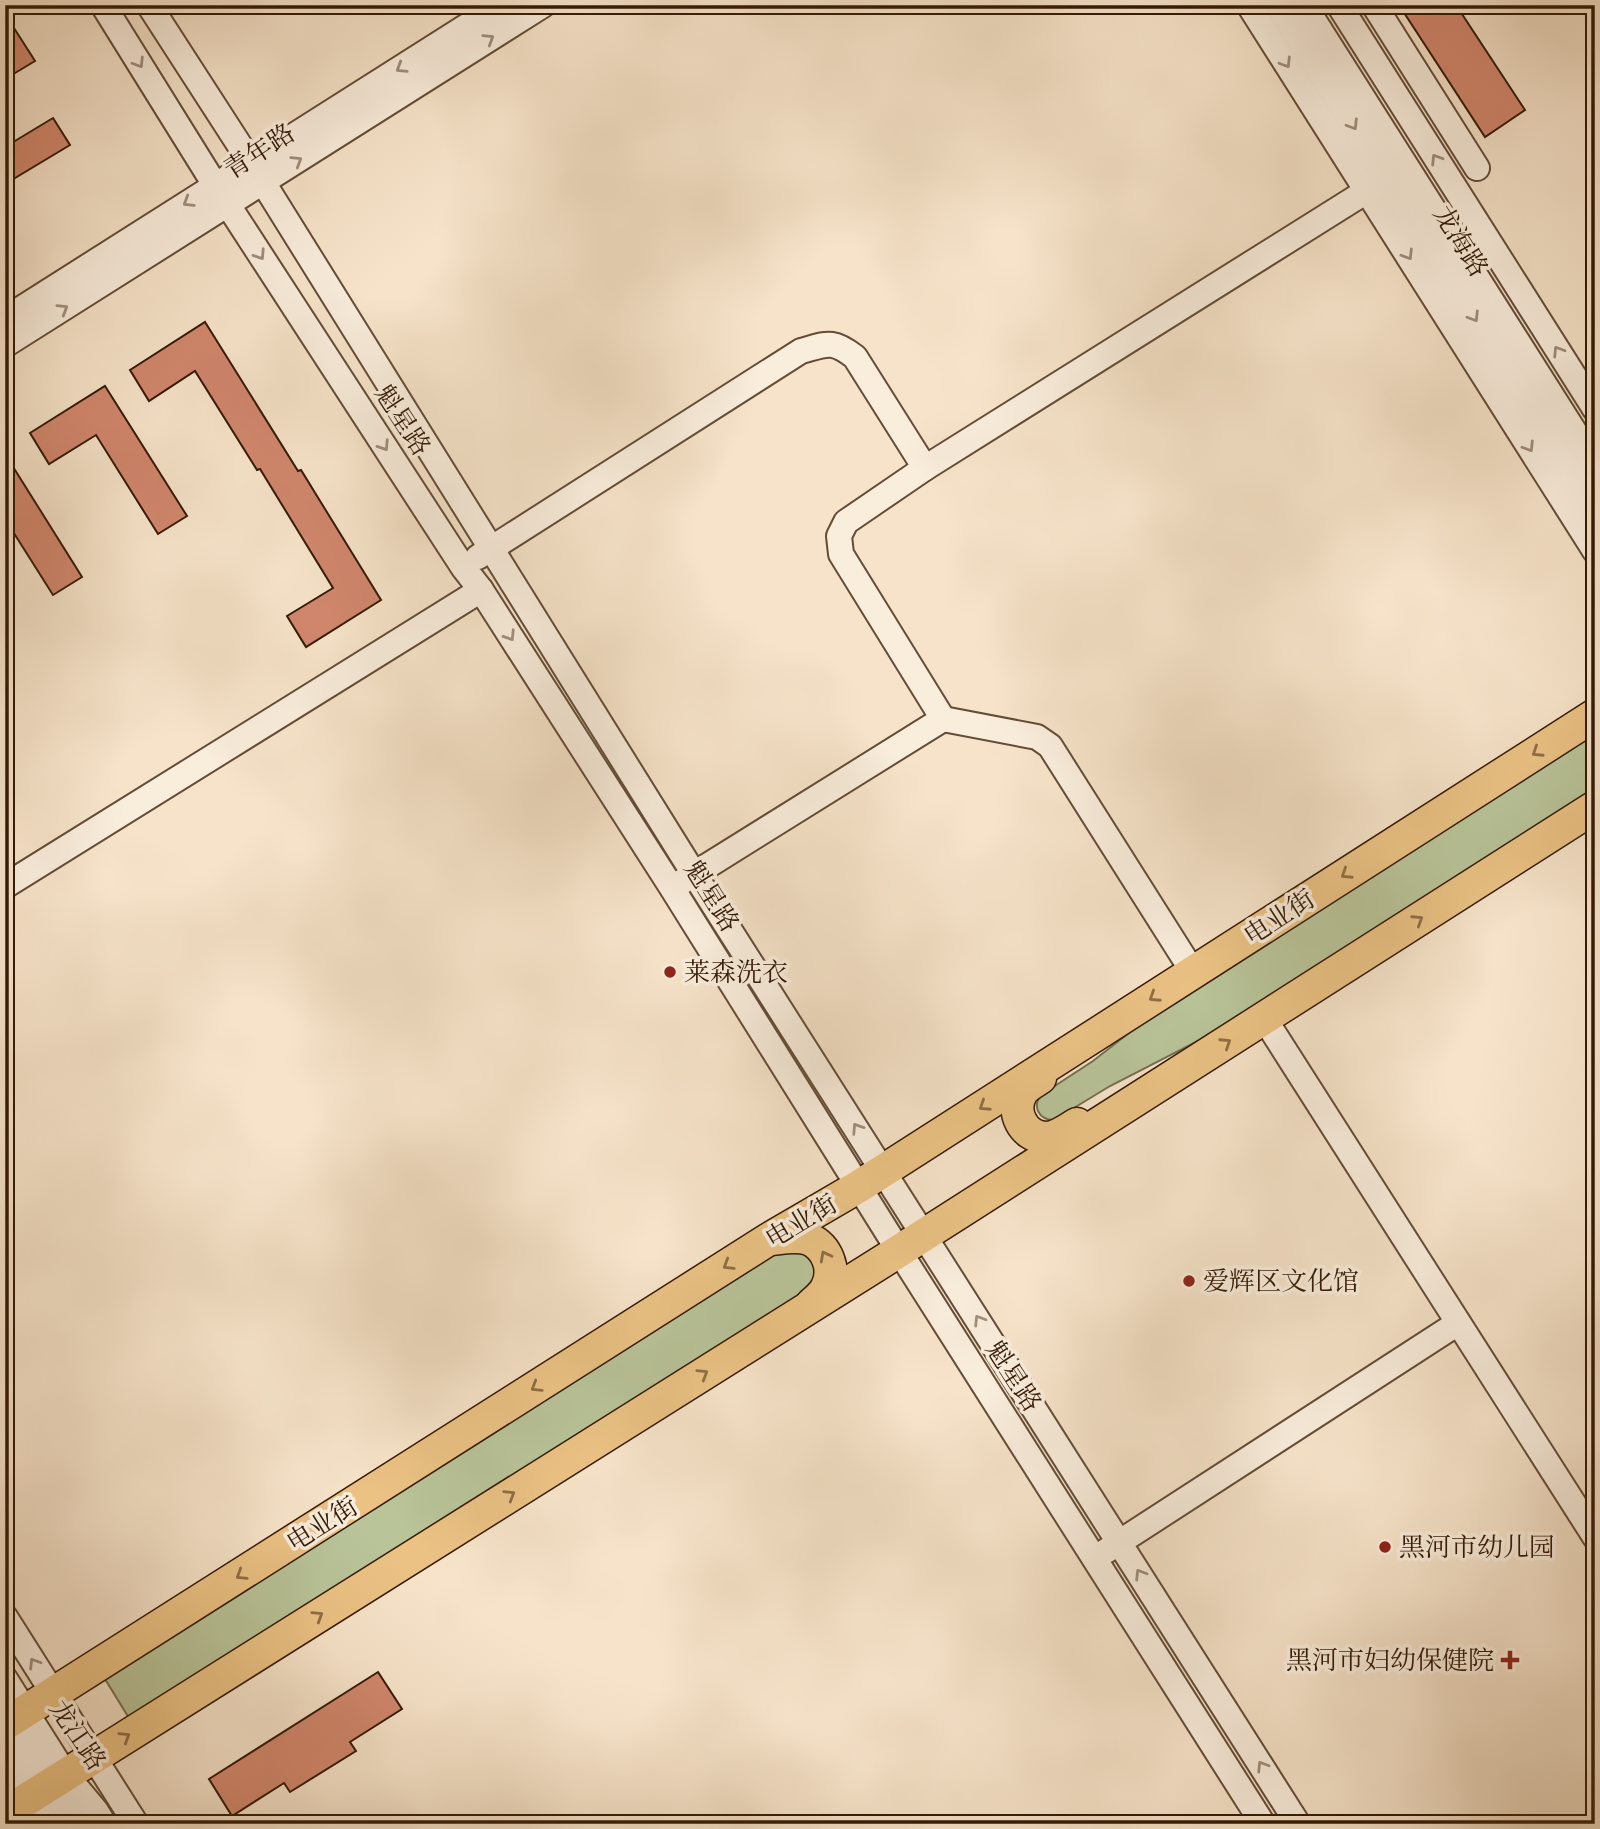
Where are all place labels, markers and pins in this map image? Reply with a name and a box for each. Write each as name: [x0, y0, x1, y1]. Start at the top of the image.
place label: 莱森洗衣: [684, 957, 788, 989]
marker: 莱森洗衣: [662, 964, 678, 980]
place label: 爱辉区文化馆: [1203, 1266, 1359, 1298]
marker: 爱辉区文化馆: [1181, 1273, 1197, 1289]
place label: 黑河市幼儿园: [1399, 1532, 1555, 1564]
marker: 黑河市幼儿园: [1377, 1539, 1393, 1555]
place label: 黑河市妇幼保健院: [1286, 1645, 1494, 1677]
marker: 黑河市妇幼保健院: [1500, 1650, 1520, 1670]

